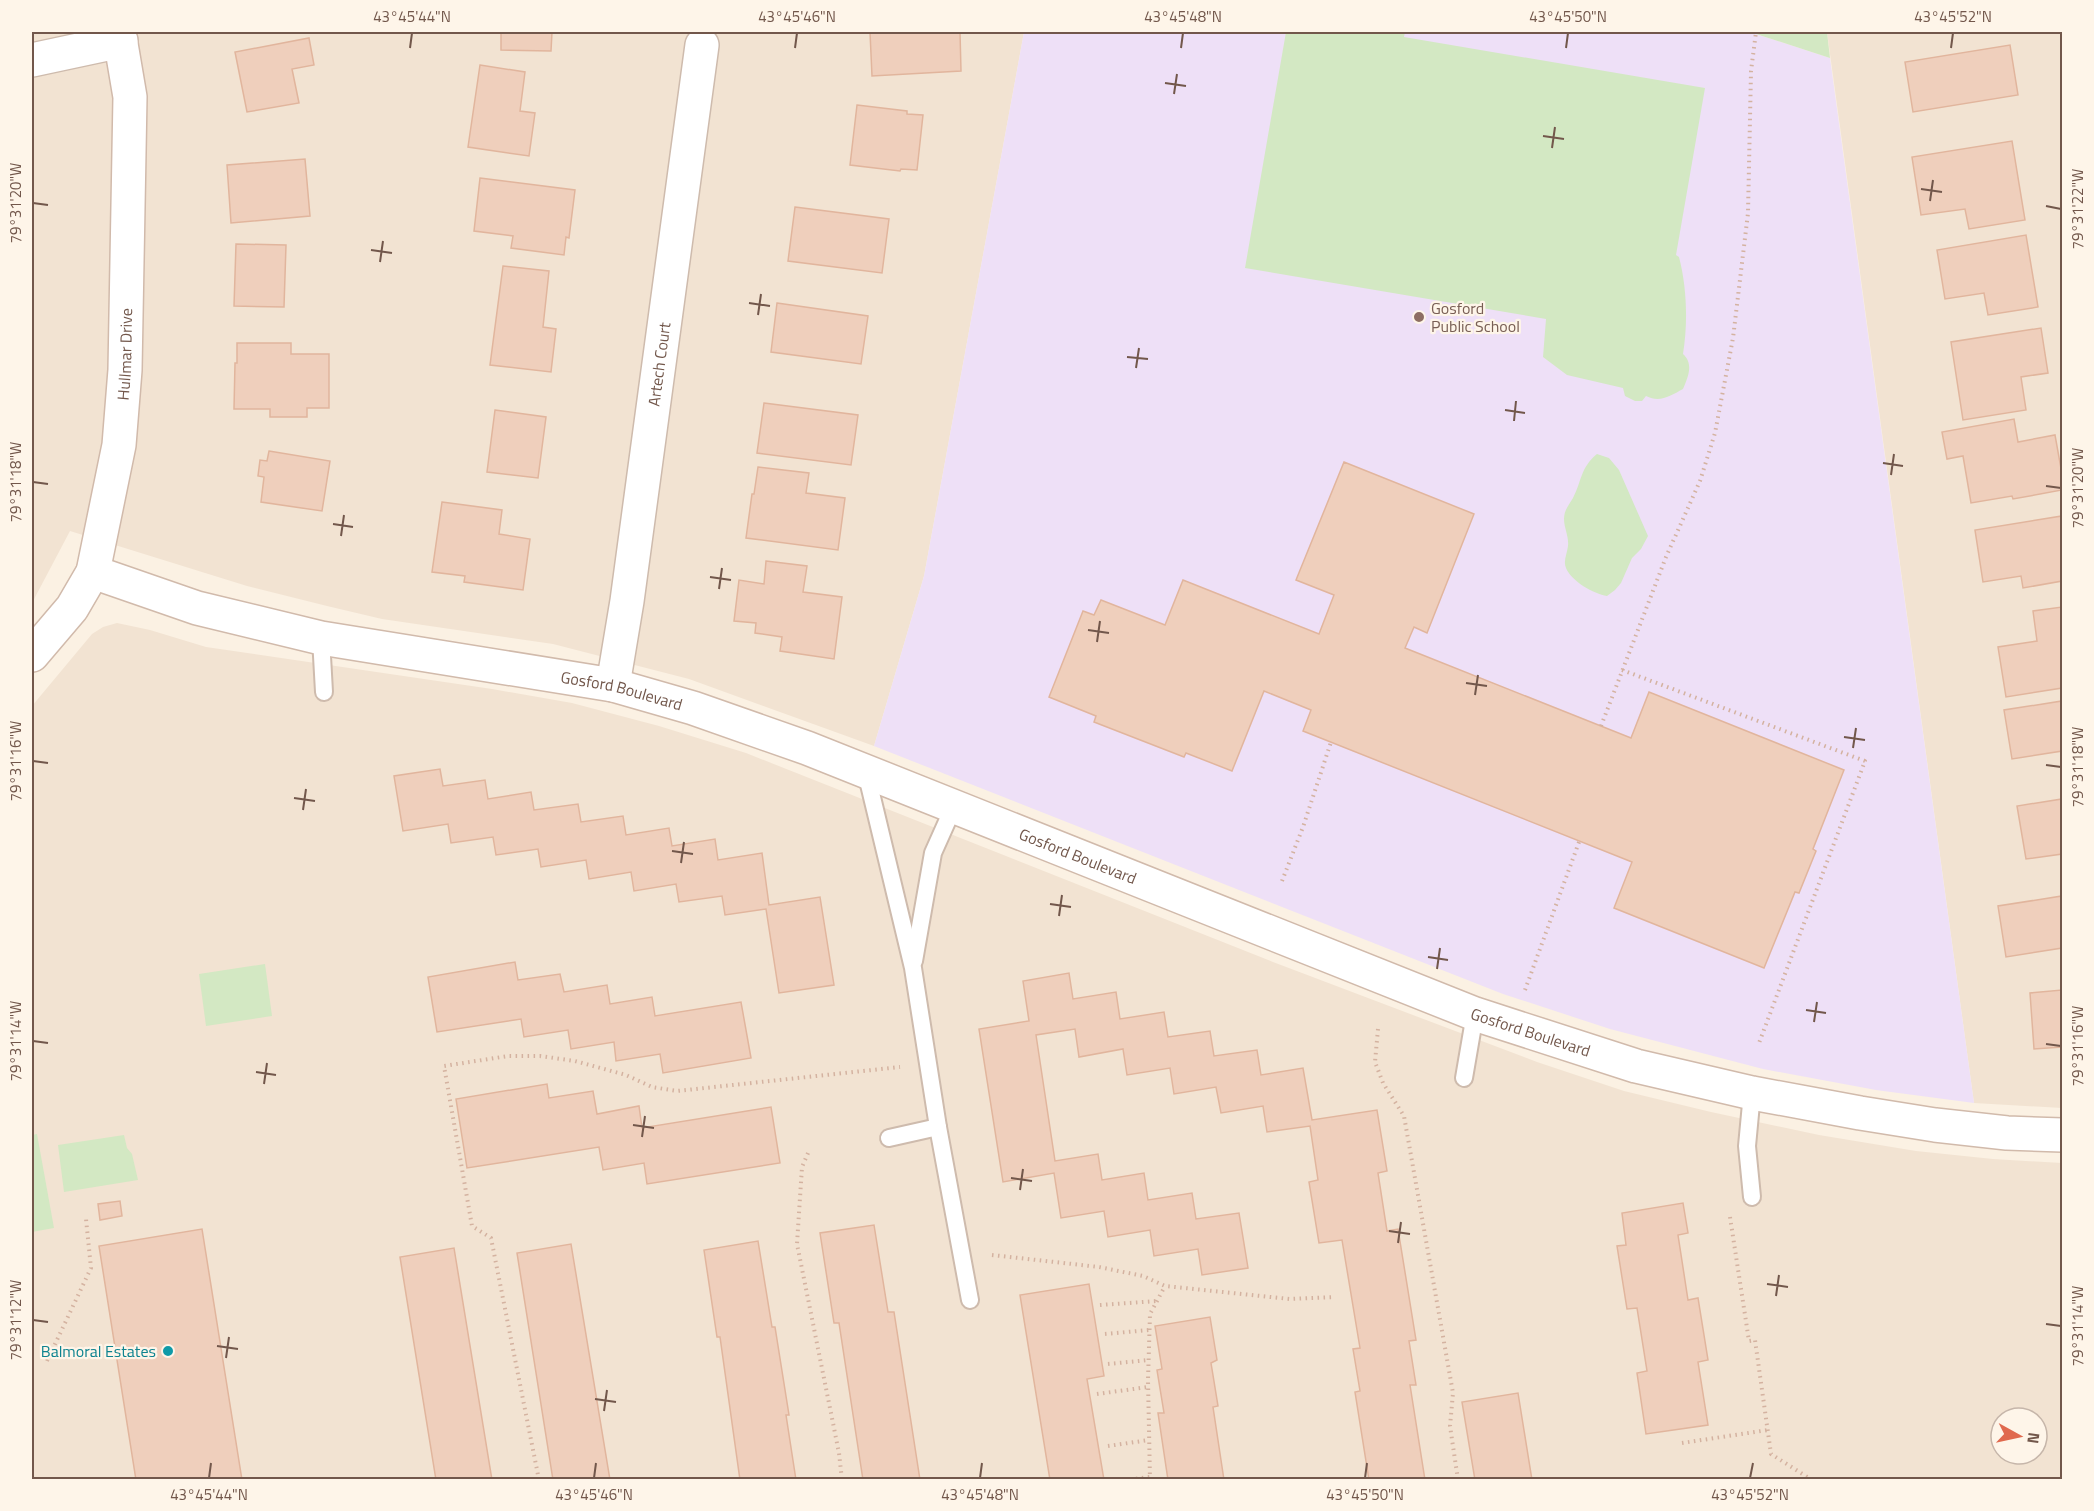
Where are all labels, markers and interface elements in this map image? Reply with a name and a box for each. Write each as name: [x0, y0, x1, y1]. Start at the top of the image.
text: 43°45'44"N: [373, 5, 451, 28]
text: 43°45'46"N: [758, 5, 836, 28]
text: 43°45'48"N: [1144, 5, 1222, 28]
text: 43°45'50"N: [1529, 5, 1607, 28]
text: 43°45'52"N: [1914, 5, 1992, 28]
text: 79°31'20"W: [4, 163, 27, 243]
text: 79°31'22"W: [2066, 169, 2089, 249]
place label: Gosford Public School: [1431, 296, 1520, 338]
street label: Hullmar Drive: [111, 308, 138, 401]
marker: Gosford Public School: [1412, 310, 1426, 324]
street label: Artech Court: [641, 320, 677, 408]
text: 79°31'18"W: [4, 442, 27, 522]
text: 79°31'20"W: [2066, 448, 2089, 528]
street label: Gosford Boulevard: [559, 665, 685, 716]
text: 79°31'16"W: [4, 721, 27, 801]
text: 79°31'18"W: [2066, 727, 2089, 807]
street label: Gosford Boulevard: [1016, 822, 1140, 890]
text: 79°31'14"W: [4, 1001, 27, 1081]
street label: Gosford Boulevard: [1468, 1001, 1594, 1063]
text: 79°31'16"W: [2066, 1006, 2089, 1086]
text: 79°31'12"W: [4, 1280, 27, 1360]
text: 79°31'14"W: [2066, 1286, 2089, 1366]
place label: Balmoral Estates: [41, 1339, 156, 1363]
marker: Balmoral Estates: [161, 1344, 175, 1358]
north arrow: [1989, 1406, 2049, 1466]
text: N: [2021, 1431, 2047, 1445]
text: 43°45'44"N: [170, 1483, 248, 1506]
text: 43°45'46"N: [555, 1483, 633, 1506]
text: 43°45'48"N: [941, 1483, 1019, 1506]
text: 43°45'50"N: [1326, 1483, 1404, 1506]
text: 43°45'52"N: [1711, 1483, 1789, 1506]

